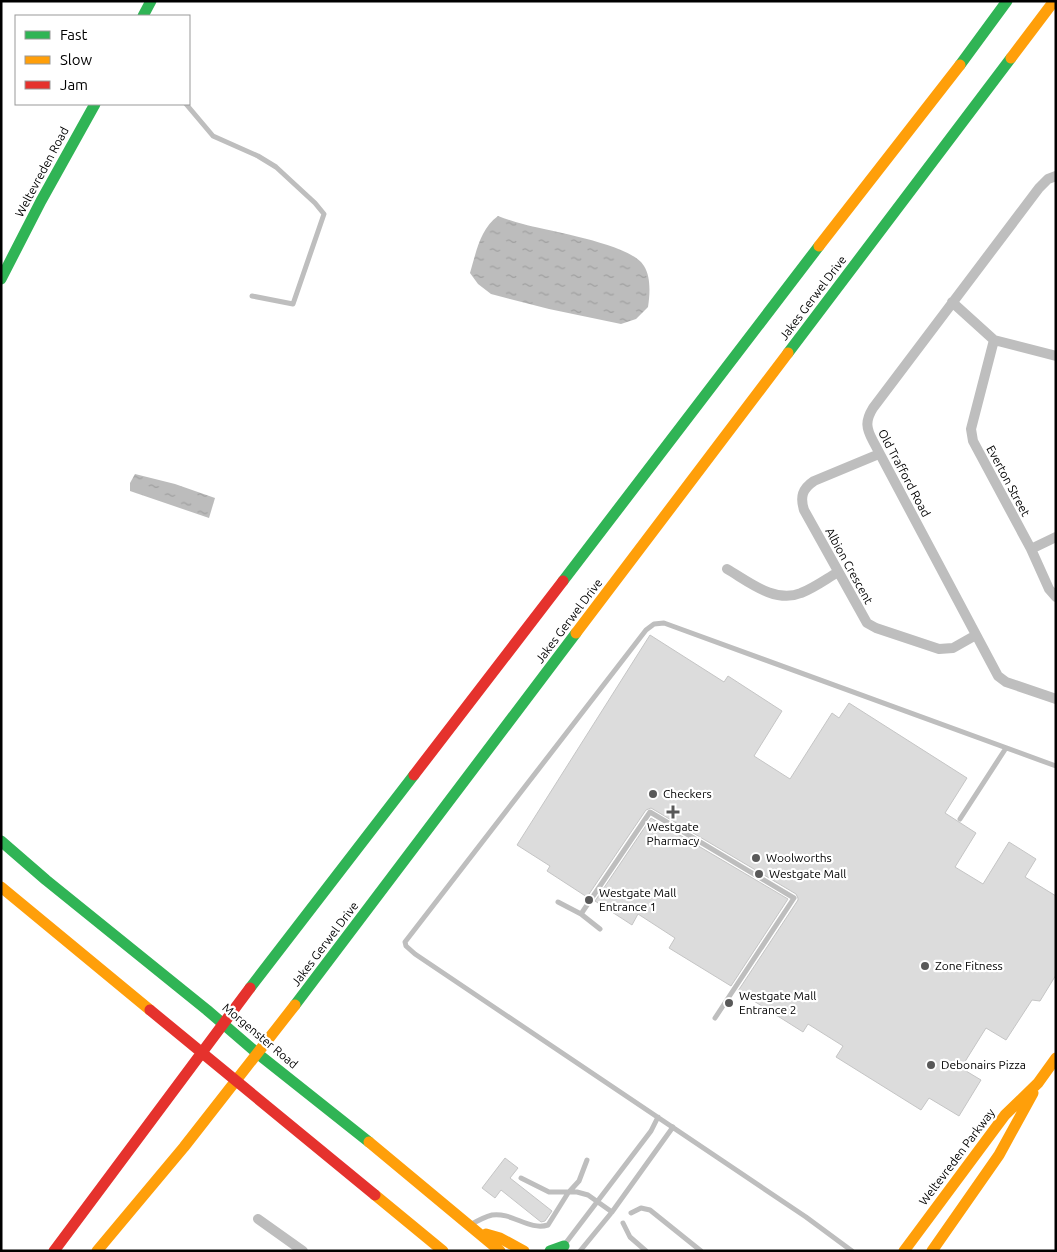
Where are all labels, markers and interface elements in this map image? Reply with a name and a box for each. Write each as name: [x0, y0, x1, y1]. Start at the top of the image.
legend: [15, 15, 190, 105]
text: Fast: [60, 26, 88, 43]
text: Slow: [60, 51, 93, 68]
text: Jam: [60, 76, 88, 93]
street label: Weltevreden Road: [12, 125, 71, 219]
street label: Jakes Gerwel Drive: [777, 253, 849, 342]
street label: Old Trafford Road: [876, 427, 933, 519]
street label: Everton Street: [984, 443, 1033, 519]
street label: Albion Crescent: [823, 525, 876, 606]
street label: Jakes Gerwel Drive: [533, 576, 605, 665]
place label: Checkers: [663, 787, 712, 800]
marker: Checkers: [647, 788, 659, 800]
marker: Westgate Pharmacy: [667, 806, 679, 818]
place label: Westgate Pharmacy: [647, 820, 700, 847]
place label: Woolworths: [766, 851, 832, 864]
marker: Woolworths: [750, 852, 762, 864]
place label: Westgate Mall: [769, 867, 846, 880]
marker: Westgate Mall: [753, 868, 765, 880]
place label: Westgate Mall Entrance 1: [599, 886, 676, 913]
marker: Westgate Mall Entrance 1: [583, 894, 595, 906]
street label: Jakes Gerwel Drive: [289, 899, 361, 988]
place label: Zone Fitness: [935, 959, 1003, 972]
marker: Zone Fitness: [919, 960, 931, 972]
place label: Westgate Mall Entrance 2: [739, 989, 816, 1016]
marker: Westgate Mall Entrance 2: [723, 997, 735, 1009]
street label: Morgenster Road: [220, 1000, 300, 1071]
place label: Debonairs Pizza: [941, 1058, 1026, 1071]
marker: Debonairs Pizza: [925, 1059, 937, 1071]
street label: Weltevreden Parkway: [916, 1106, 997, 1207]

